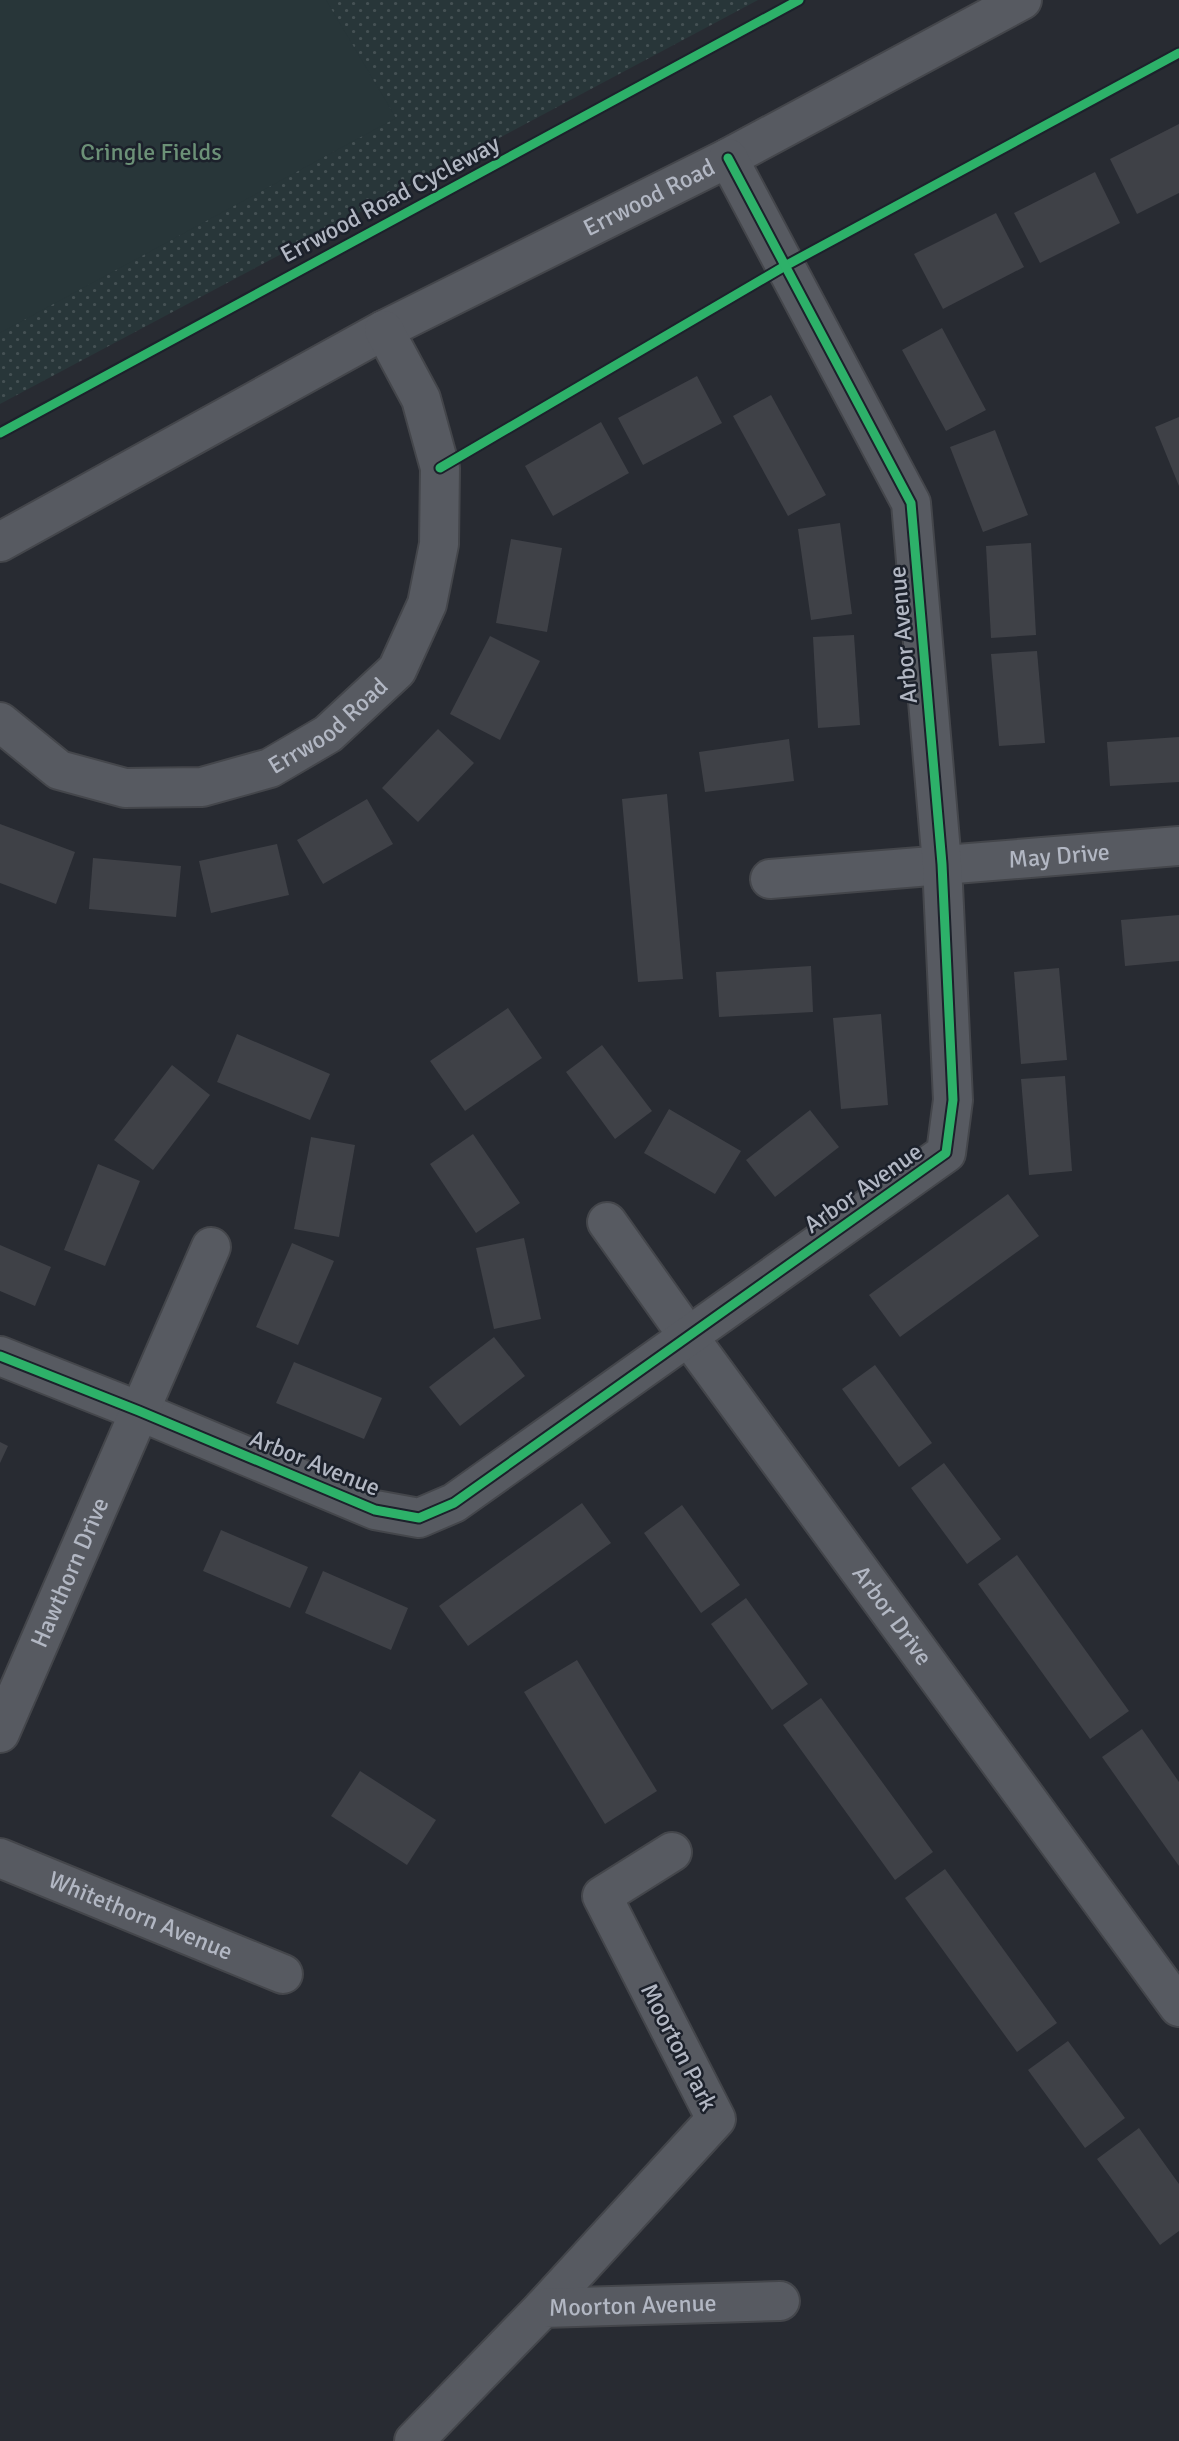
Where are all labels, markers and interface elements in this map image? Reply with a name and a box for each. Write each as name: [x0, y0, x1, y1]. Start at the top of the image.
street label: Errwood Road Cycleway: [275, 129, 505, 269]
park label: Cringle Fields: [80, 137, 222, 167]
street label: Errwood Road: [578, 152, 720, 243]
street label: Arbor Avenue: [882, 565, 924, 705]
street label: Errwood Road: [263, 671, 394, 781]
street label: May Drive: [1007, 837, 1111, 875]
street label: Arbor Avenue: [798, 1136, 928, 1240]
street label: Arbor Avenue: [245, 1423, 385, 1503]
street label: Hawthorn Drive: [24, 1493, 115, 1652]
street label: Arbor Drive: [846, 1559, 939, 1671]
street label: Whitethorn Avenue: [44, 1865, 237, 1967]
street label: Moorton Park: [634, 1978, 724, 2116]
street label: Moorton Avenue: [548, 2288, 717, 2323]

